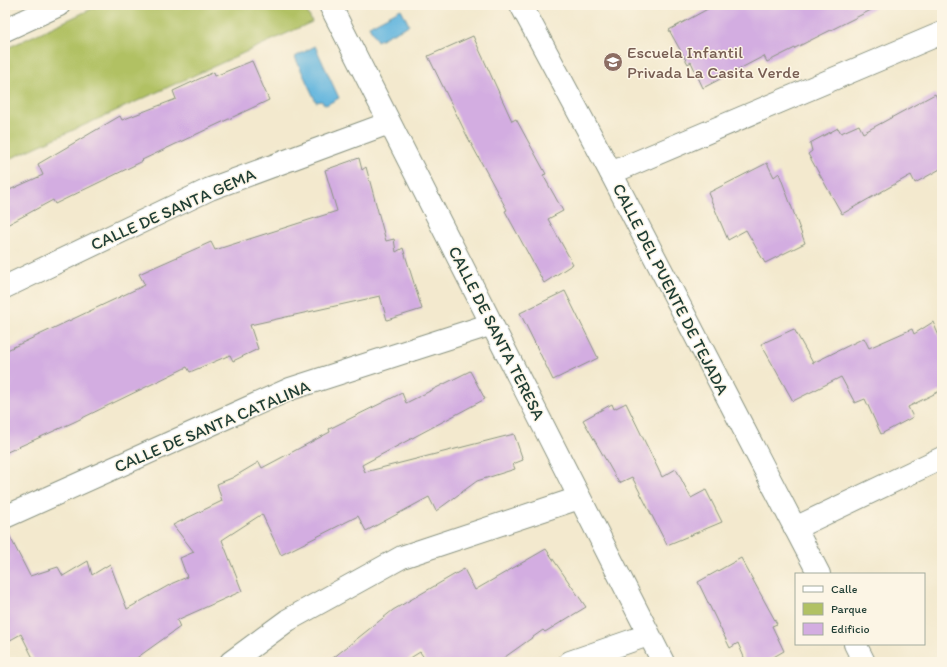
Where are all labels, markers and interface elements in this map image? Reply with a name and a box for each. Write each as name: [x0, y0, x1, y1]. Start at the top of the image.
place label: Escuela Infantil Privada La Casita Verde: [627, 42, 800, 82]
school or university icon: Escuela Infantil Privada La Casita Verde: [602, 51, 624, 73]
street label: CALLE DE SANTA GEMA: [88, 164, 259, 254]
street label: CALLE DEL PUENTE DE TEJADA: [609, 180, 733, 398]
street label: CALLE DE SANTA TERESA: [444, 243, 550, 423]
street label: CALLE DE SANTA CATALINA: [111, 376, 313, 476]
legend: [795, 573, 925, 645]
text: Calle: [831, 582, 858, 596]
text: Parque: [831, 602, 867, 616]
text: Edificio: [831, 622, 870, 636]

